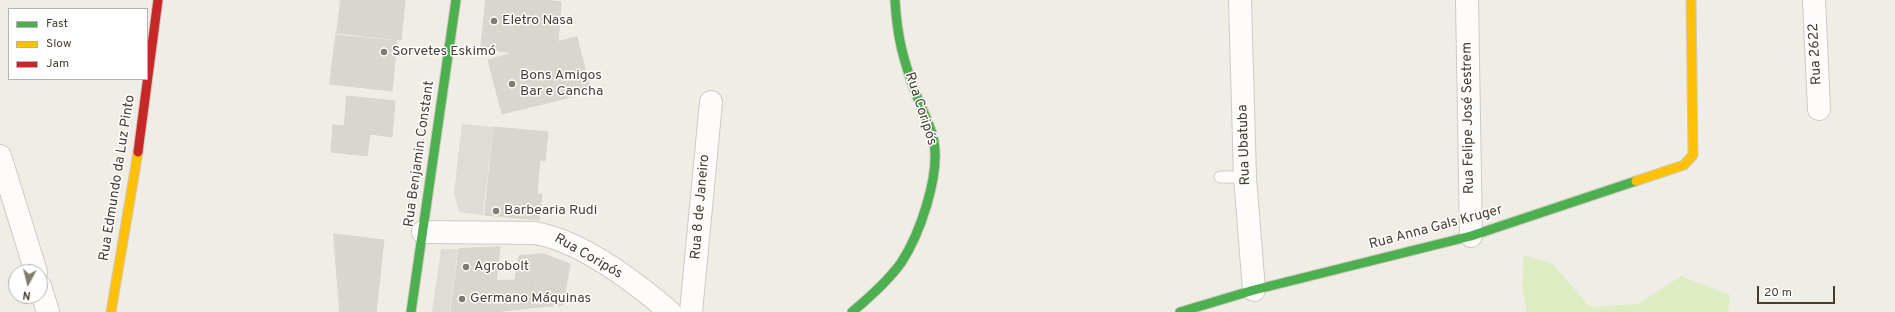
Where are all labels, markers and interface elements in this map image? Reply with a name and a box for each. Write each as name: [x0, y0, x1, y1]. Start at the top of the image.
legend: [8, 8, 148, 80]
place label: Eletro Nasa: [502, 13, 573, 29]
text: Fast: [46, 16, 68, 32]
marker: Eletro Nasa: [489, 16, 499, 26]
street label: Rua 2622: [1806, 23, 1826, 85]
text: Slow: [46, 36, 72, 52]
street label: Rua Felipe José Sestrem: [1459, 42, 1479, 194]
place label: Sorvetes Eskimó: [392, 44, 496, 60]
marker: Sorvetes Eskimó: [379, 47, 389, 57]
text: Jam: [46, 56, 69, 72]
place label: Bons Amigos Bar e Cancha: [520, 68, 603, 100]
street label: Rua Coripós: [900, 70, 940, 148]
marker: Bons Amigos Bar e Cancha: [507, 79, 517, 89]
street label: Rua Benjamin Constant: [401, 80, 439, 228]
street label: Rua Edmundo da Luz Pinto: [97, 94, 139, 262]
street label: Rua Ubatuba: [1235, 104, 1255, 186]
street label: Rua 8 de Janeiro: [688, 154, 714, 260]
street label: Rua Anna Gals Kruger: [1367, 202, 1505, 254]
place label: Barbearia Rudi: [504, 203, 597, 219]
marker: Barbearia Rudi: [491, 206, 501, 216]
street label: Rua Coripós: [551, 231, 625, 283]
place label: Agrobolt: [474, 259, 529, 275]
marker: Agrobolt: [461, 262, 471, 272]
north arrow: [8, 264, 48, 304]
scale bar: [1759, 278, 1837, 304]
text: 20 m: [1764, 285, 1792, 301]
text: N: [22, 287, 31, 302]
place label: Germano Máquinas: [470, 291, 591, 307]
marker: Germano Máquinas: [457, 294, 467, 304]

